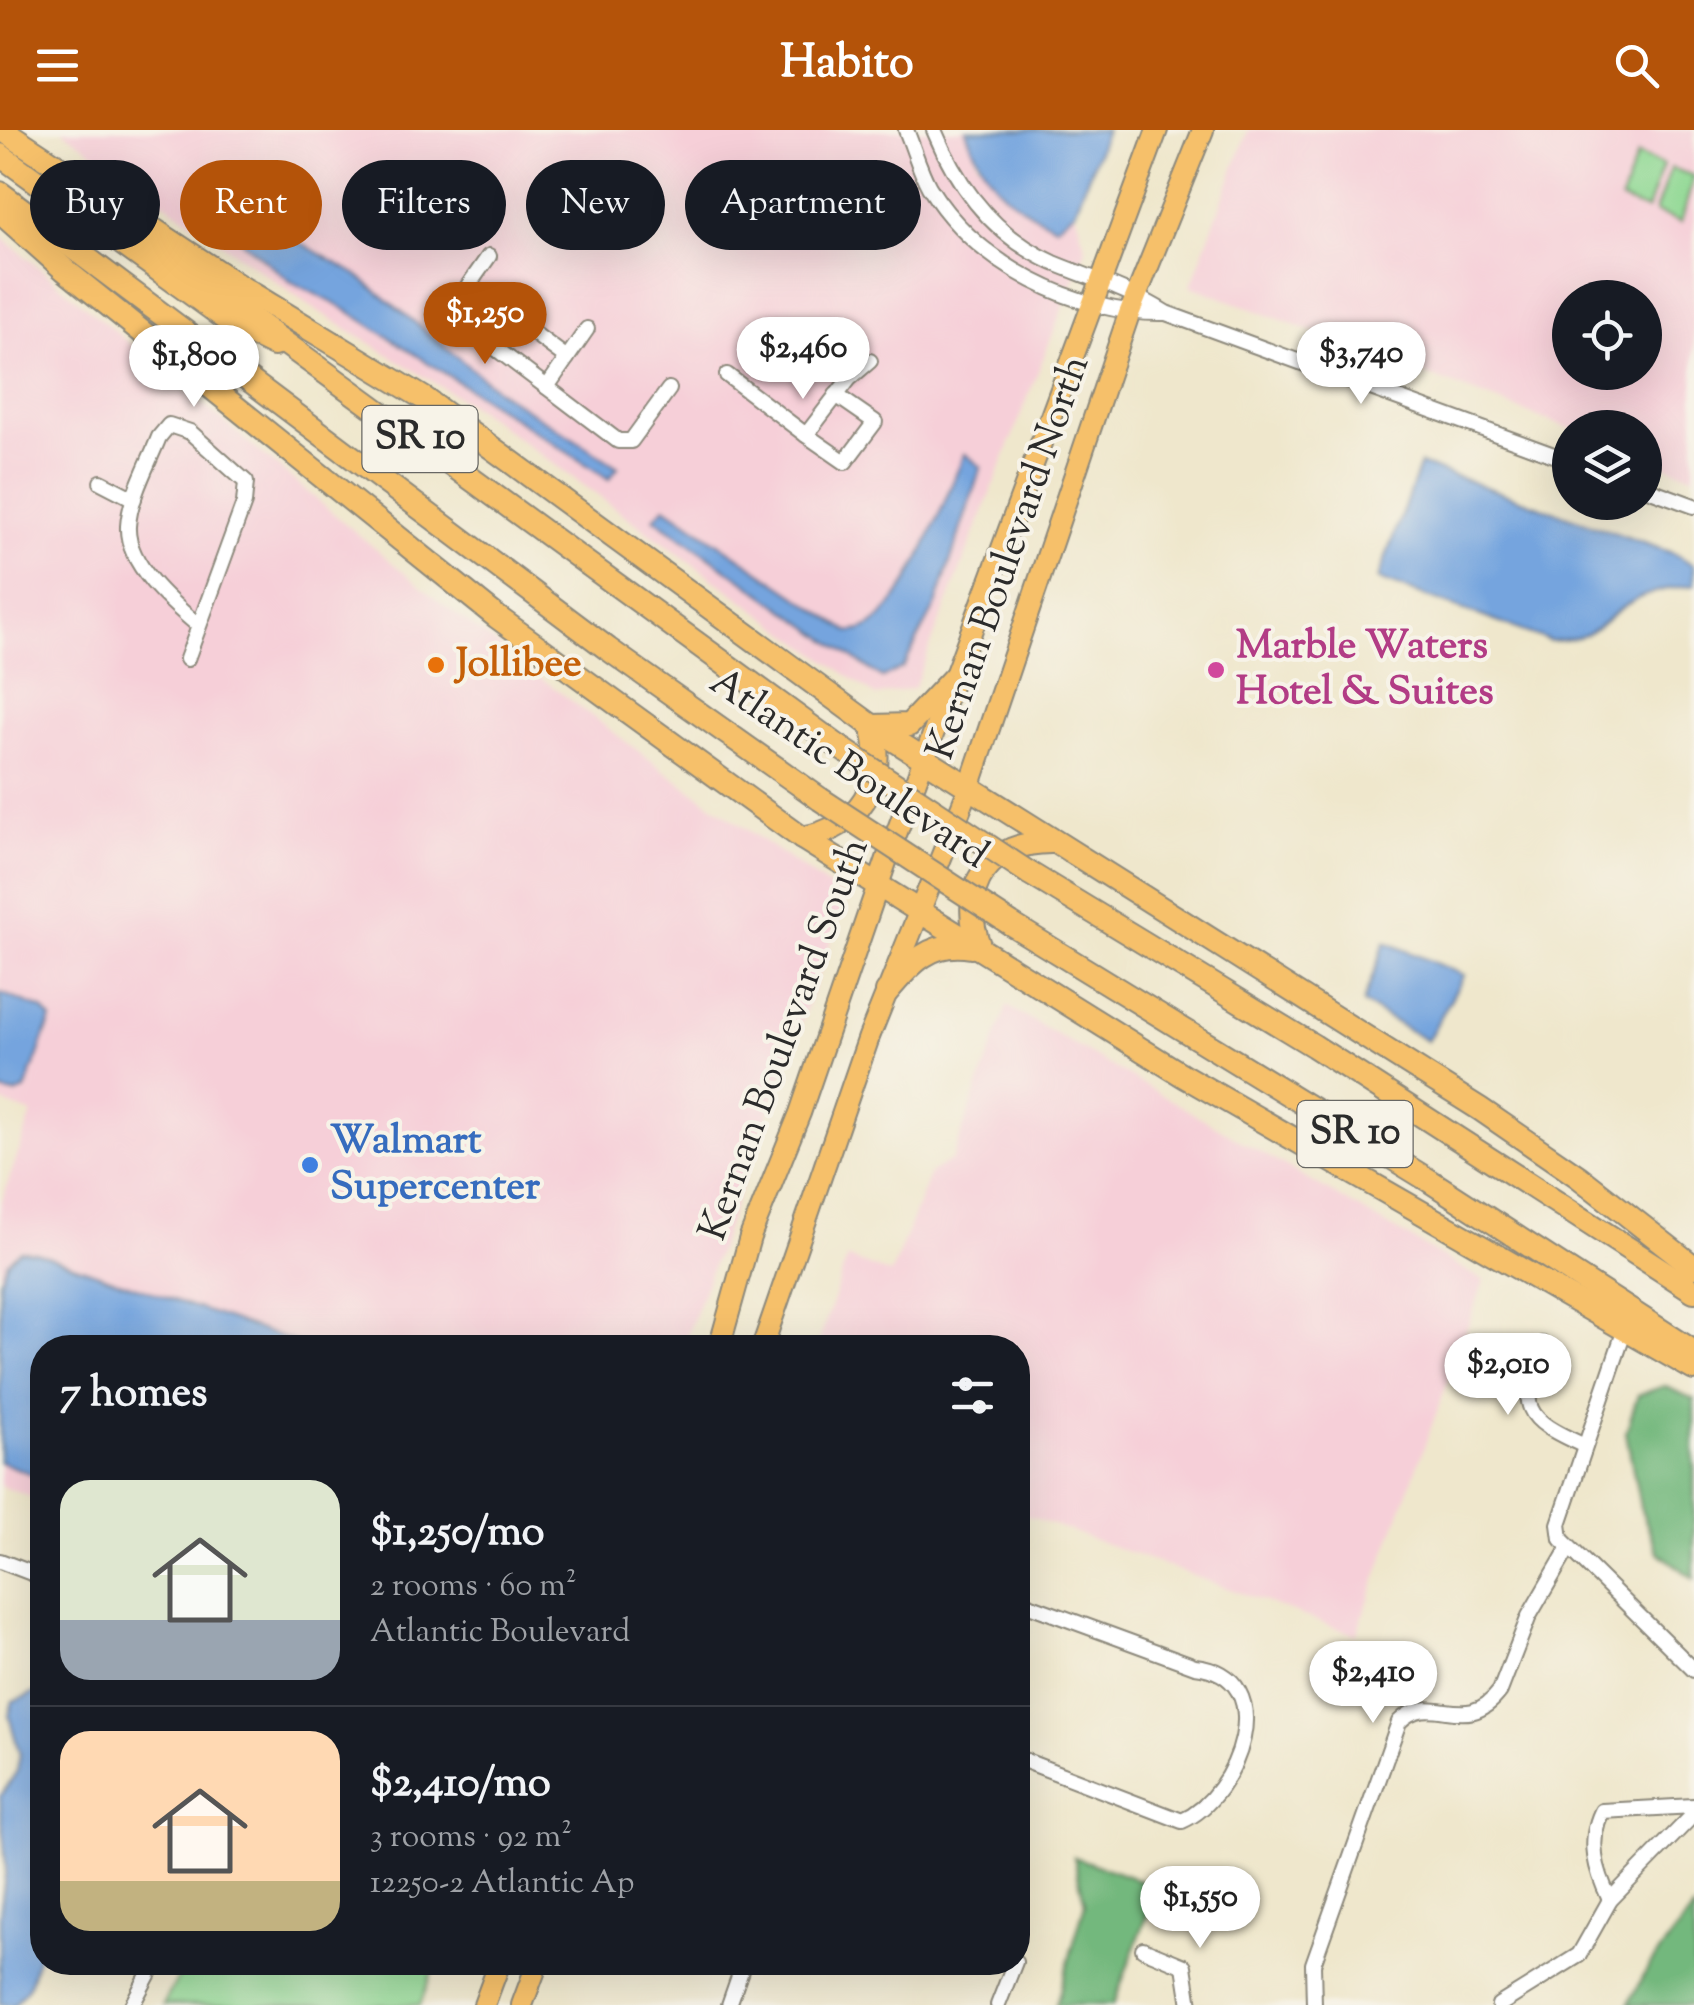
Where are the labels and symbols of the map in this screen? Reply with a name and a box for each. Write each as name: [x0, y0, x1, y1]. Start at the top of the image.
pin: $1,250: [404, 282, 566, 367]
pin: $2,460: [722, 317, 884, 402]
pin: $3,740: [1280, 322, 1442, 407]
pin: $1,800: [113, 325, 275, 410]
street label: Kernan Boulevard North: [914, 348, 1106, 768]
road number: SR 10: [362, 406, 478, 472]
place label: Marble Waters Hotel & Suites: [1236, 619, 1494, 722]
place label: Jollibee: [453, 637, 582, 694]
marker: Jollibee: [425, 654, 447, 676]
street label: Atlantic Boulevard: [697, 655, 999, 885]
marker: Marble Waters Hotel & Suites: [1205, 659, 1227, 681]
street label: Kernan Boulevard South: [687, 831, 885, 1249]
road number: SR 10: [1298, 1101, 1412, 1167]
place label: Walmart Supercenter: [330, 1114, 541, 1217]
marker: Walmart Supercenter: [299, 1154, 321, 1176]
pin: $2,010: [1427, 1333, 1589, 1418]
pin: $2,410: [1292, 1641, 1454, 1726]
pin: $1,550: [1119, 1866, 1281, 1951]

